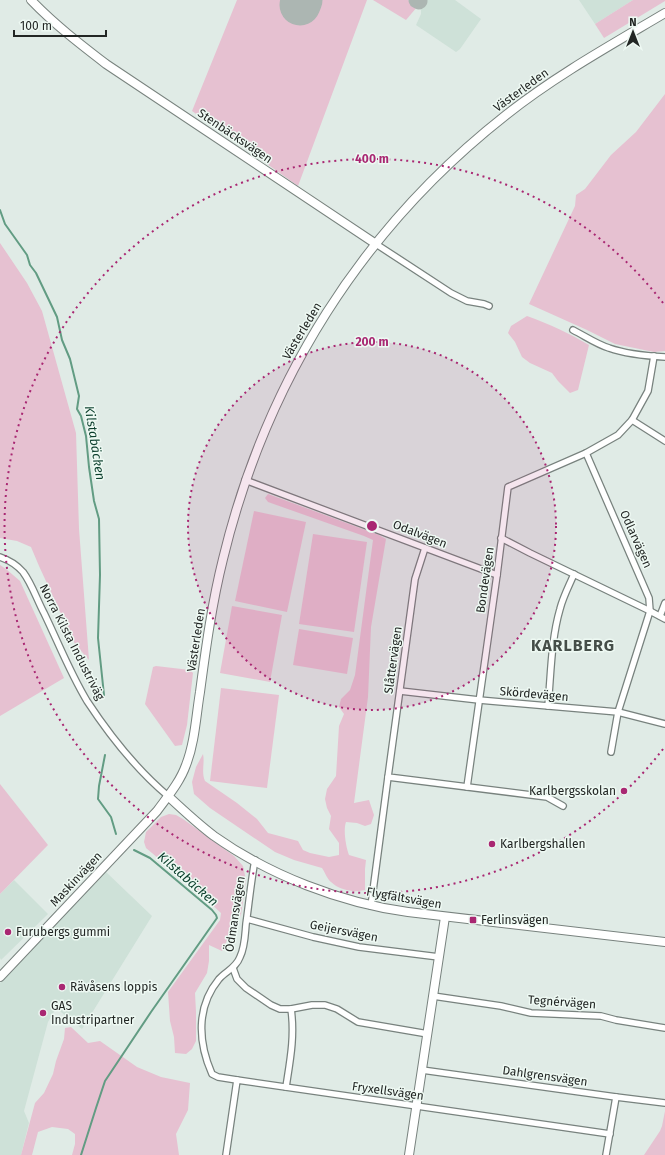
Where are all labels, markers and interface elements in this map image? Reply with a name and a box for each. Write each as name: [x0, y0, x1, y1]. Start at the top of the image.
scale bar: [14, 12, 106, 38]
north arrow: [613, 12, 653, 52]
text: N: [629, 16, 637, 29]
text: 100 m: [20, 19, 52, 33]
street label: Västerleden: [491, 65, 551, 115]
street label: Stenbäcksvägen: [195, 106, 275, 166]
text: 400 m: [355, 152, 389, 166]
street label: Västerleden: [279, 300, 325, 362]
text: 200 m: [355, 335, 389, 349]
water label: Kilstabäcken: [82, 405, 108, 481]
street label: Odlarvägen: [617, 508, 655, 570]
street label: Odalvägen: [391, 517, 449, 551]
centre of rings: [365, 519, 379, 533]
street label: Bondevägen: [473, 546, 497, 614]
street label: Norra Kilsta Industriväg: [37, 582, 108, 703]
street label: Västerleden: [184, 607, 208, 673]
street label: Slåttervägen: [381, 625, 405, 695]
district label: KARLBERG: [531, 636, 615, 655]
street label: Skördevägen: [499, 684, 569, 704]
place label: Karlbergsskolan: [529, 784, 616, 798]
marker: Karlbergsskolan: [619, 786, 629, 796]
place label: Karlbergshallen: [500, 837, 586, 851]
marker: Karlbergshallen: [487, 839, 497, 849]
street label: Maskinvägen: [47, 849, 105, 909]
water label: Kilstabäcken: [155, 849, 221, 909]
street label: Ödmansvägen: [220, 875, 248, 953]
street label: Flygfältsvägen: [365, 884, 443, 912]
place label: Ferlinsvägen: [481, 913, 549, 927]
marker: Ferlinsvägen: [468, 915, 478, 925]
street label: Geijersvägen: [309, 918, 379, 944]
place label: Furubergs gummi: [16, 925, 110, 939]
marker: Furubergs gummi: [3, 927, 13, 937]
place label: Rävåsens loppis: [70, 980, 158, 994]
marker: Rävåsens loppis: [57, 982, 67, 992]
street label: Tegnérvägen: [527, 993, 597, 1011]
place label: GAS Industripartner: [51, 999, 135, 1027]
marker: GAS Industripartner: [38, 1008, 48, 1018]
street label: Dahlgrensvägen: [501, 1063, 589, 1089]
street label: Fryxellsvägen: [351, 1079, 425, 1103]

